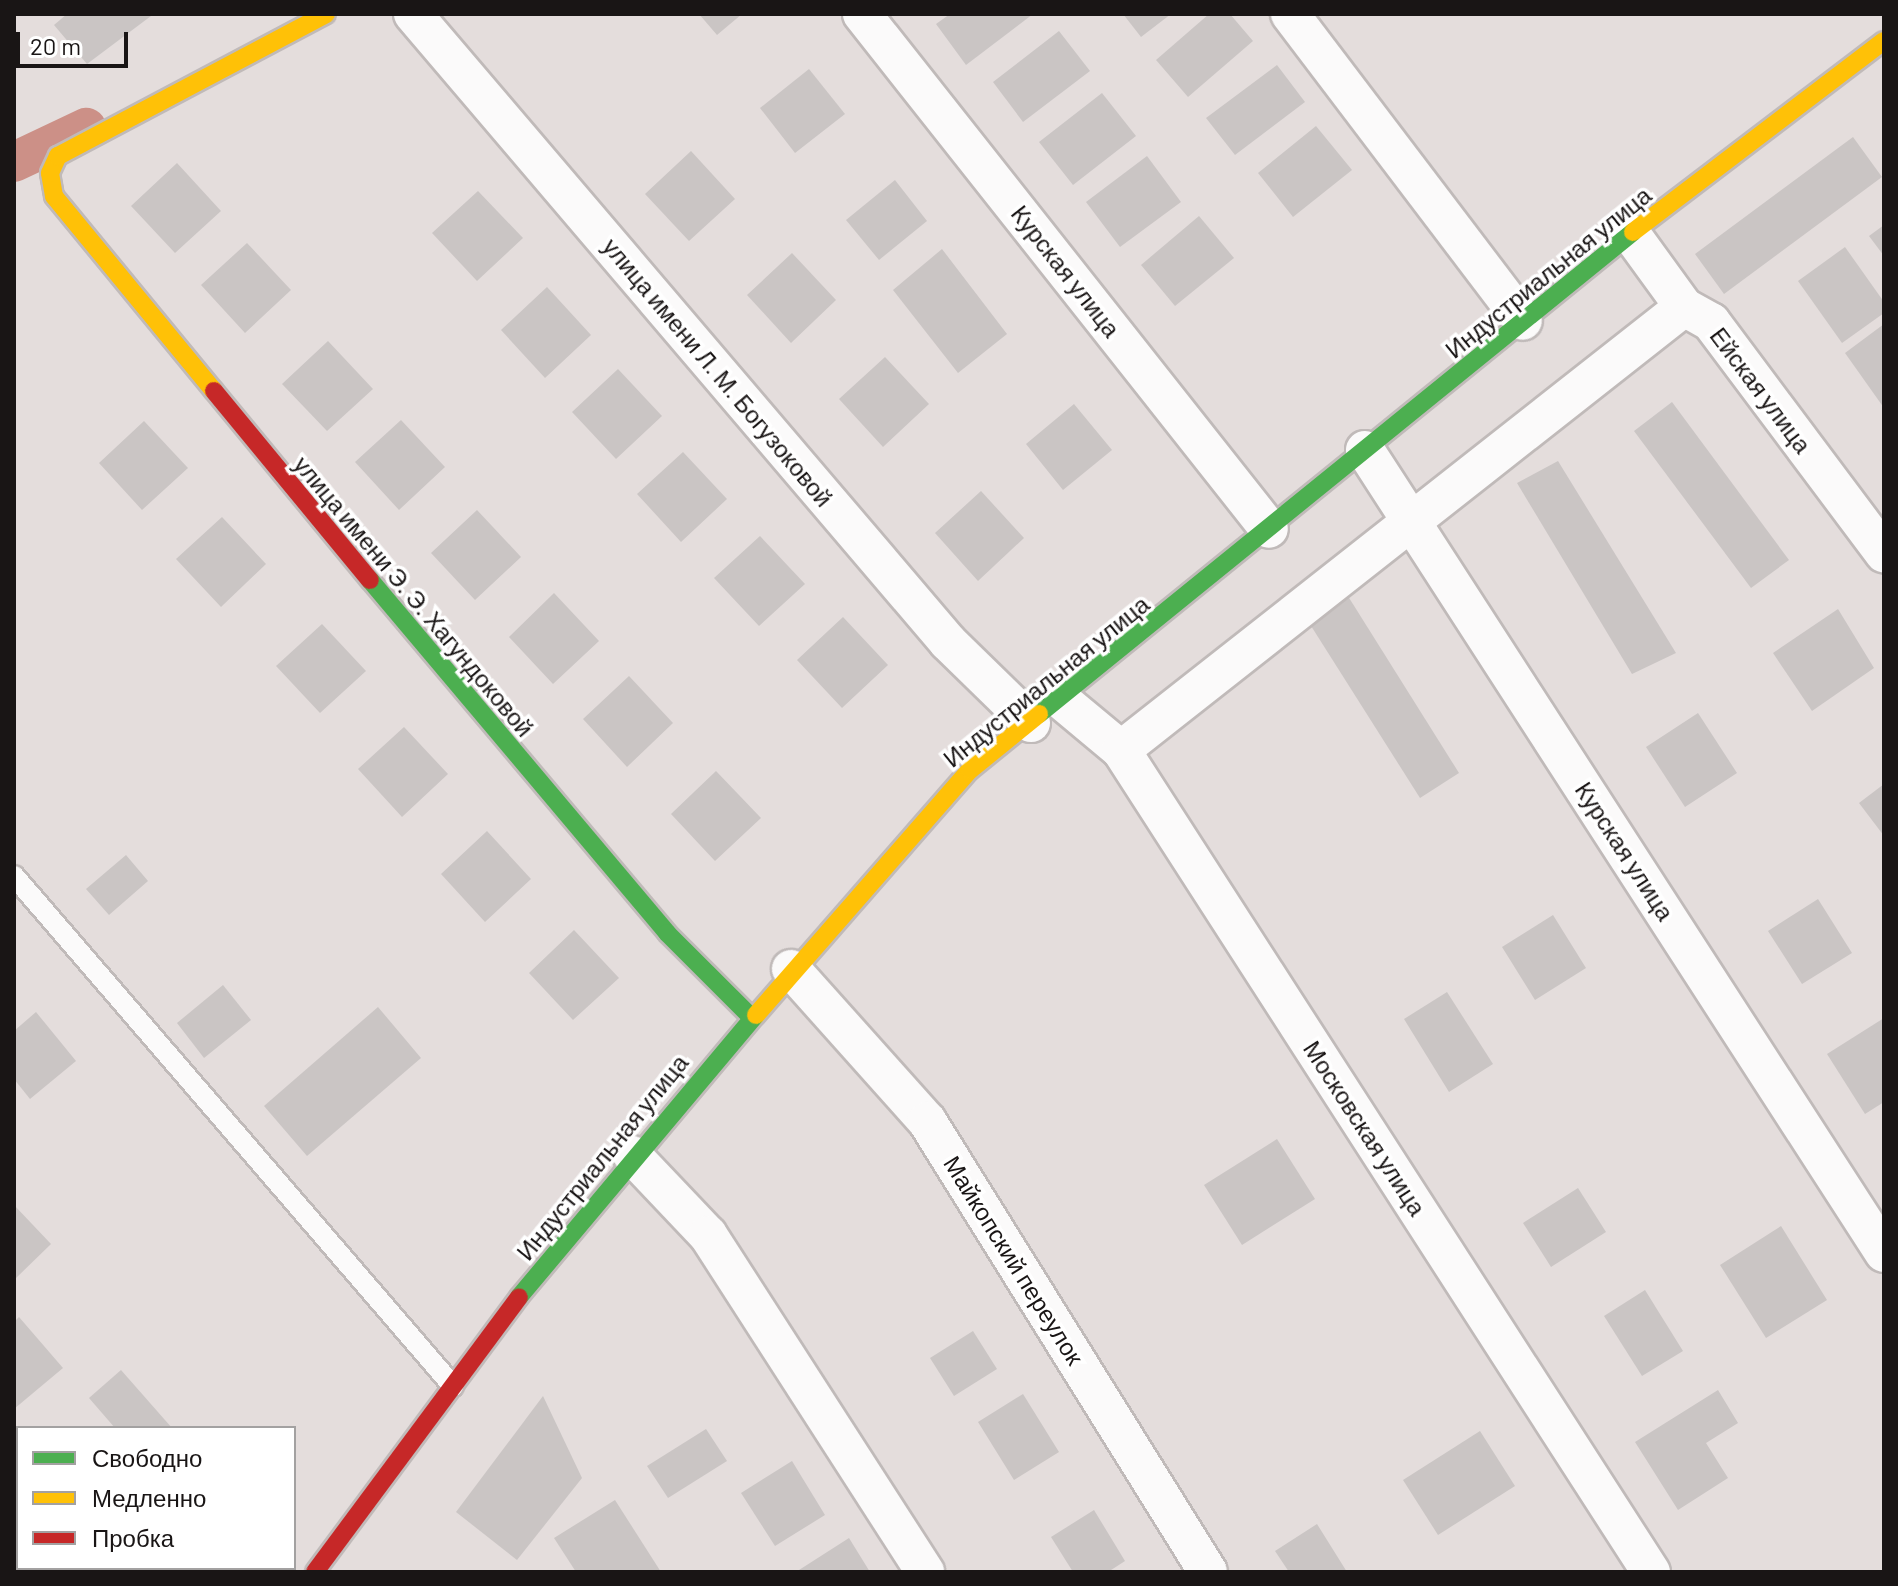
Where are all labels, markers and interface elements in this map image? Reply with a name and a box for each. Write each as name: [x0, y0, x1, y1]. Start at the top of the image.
scale bar: [20, 16, 132, 66]
text: 20 m: [30, 31, 81, 60]
street label: Индустриальная улица: [1439, 180, 1657, 364]
street label: Курская улица: [1006, 199, 1126, 343]
street label: улица имени Л. М. Богузоковой: [597, 232, 839, 512]
street label: Ейская улица: [1704, 322, 1818, 458]
street label: улица имени Э. Э. Хагундоковой: [288, 450, 540, 742]
street label: Индустриальная улица: [937, 589, 1155, 773]
street label: Курская улица: [1570, 776, 1680, 926]
street label: Московская улица: [1298, 1035, 1432, 1221]
street label: Индустриальная улица: [510, 1048, 694, 1266]
street label: Майкопский переулок: [938, 1150, 1090, 1370]
legend: [16, 1426, 296, 1570]
text: Свободно: [92, 1443, 202, 1472]
text: Медленно: [92, 1483, 206, 1512]
text: Пробка: [92, 1523, 174, 1552]

